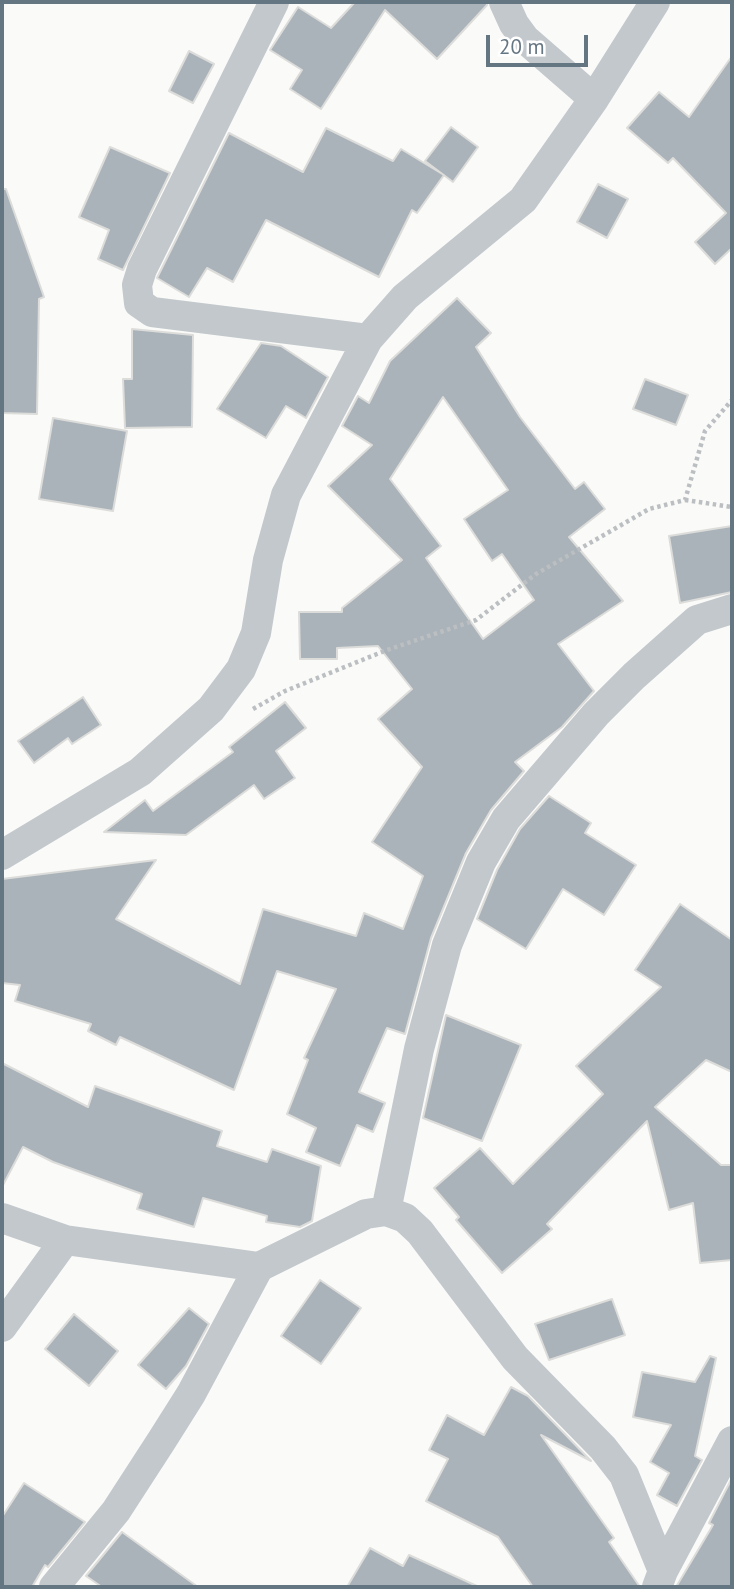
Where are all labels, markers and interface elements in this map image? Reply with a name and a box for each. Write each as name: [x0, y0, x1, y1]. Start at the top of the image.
scale bar: [489, 21, 590, 65]
text: 20 m: [499, 33, 545, 60]

